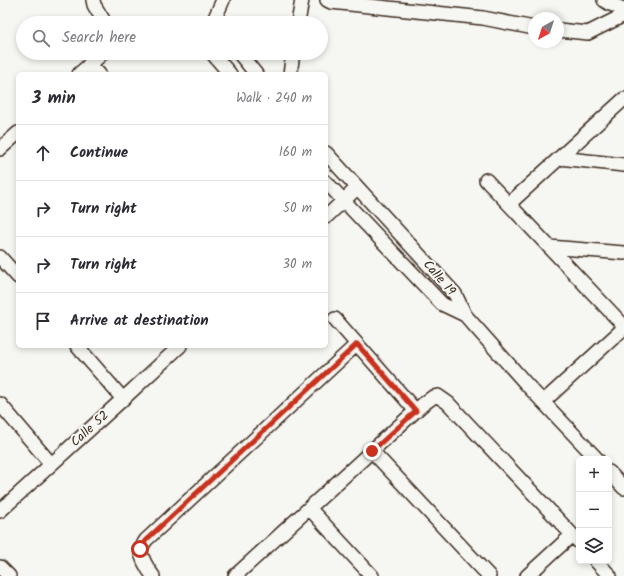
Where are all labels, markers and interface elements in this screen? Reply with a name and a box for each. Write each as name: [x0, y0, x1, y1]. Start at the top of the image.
north arrow: [528, 12, 564, 48]
search box: [16, 16, 328, 60]
text: Search here: [62, 26, 136, 50]
icon: search: [30, 27, 52, 49]
text: 3 min: [32, 85, 76, 112]
text: Walk · 240 m: [236, 88, 312, 109]
text: Continue: [70, 141, 128, 165]
icon: ahead: [32, 142, 54, 164]
text: 160 m: [279, 142, 312, 163]
text: Turn right: [70, 197, 137, 221]
icon: right: [32, 198, 54, 220]
text: 50 m: [283, 198, 312, 219]
text: Turn right: [70, 253, 137, 277]
icon: right: [32, 254, 54, 276]
text: 30 m: [283, 254, 312, 275]
street label: Calle 19: [417, 255, 461, 301]
text: Arrive at destination: [70, 309, 209, 333]
icon: arrive: [32, 310, 54, 332]
street label: Calle 52: [66, 406, 114, 452]
route end: [363, 442, 381, 460]
map controls: [576, 456, 612, 564]
button: +: [576, 456, 612, 492]
button: −: [576, 492, 612, 528]
button: layers: [576, 528, 612, 564]
route start: [131, 540, 149, 558]

